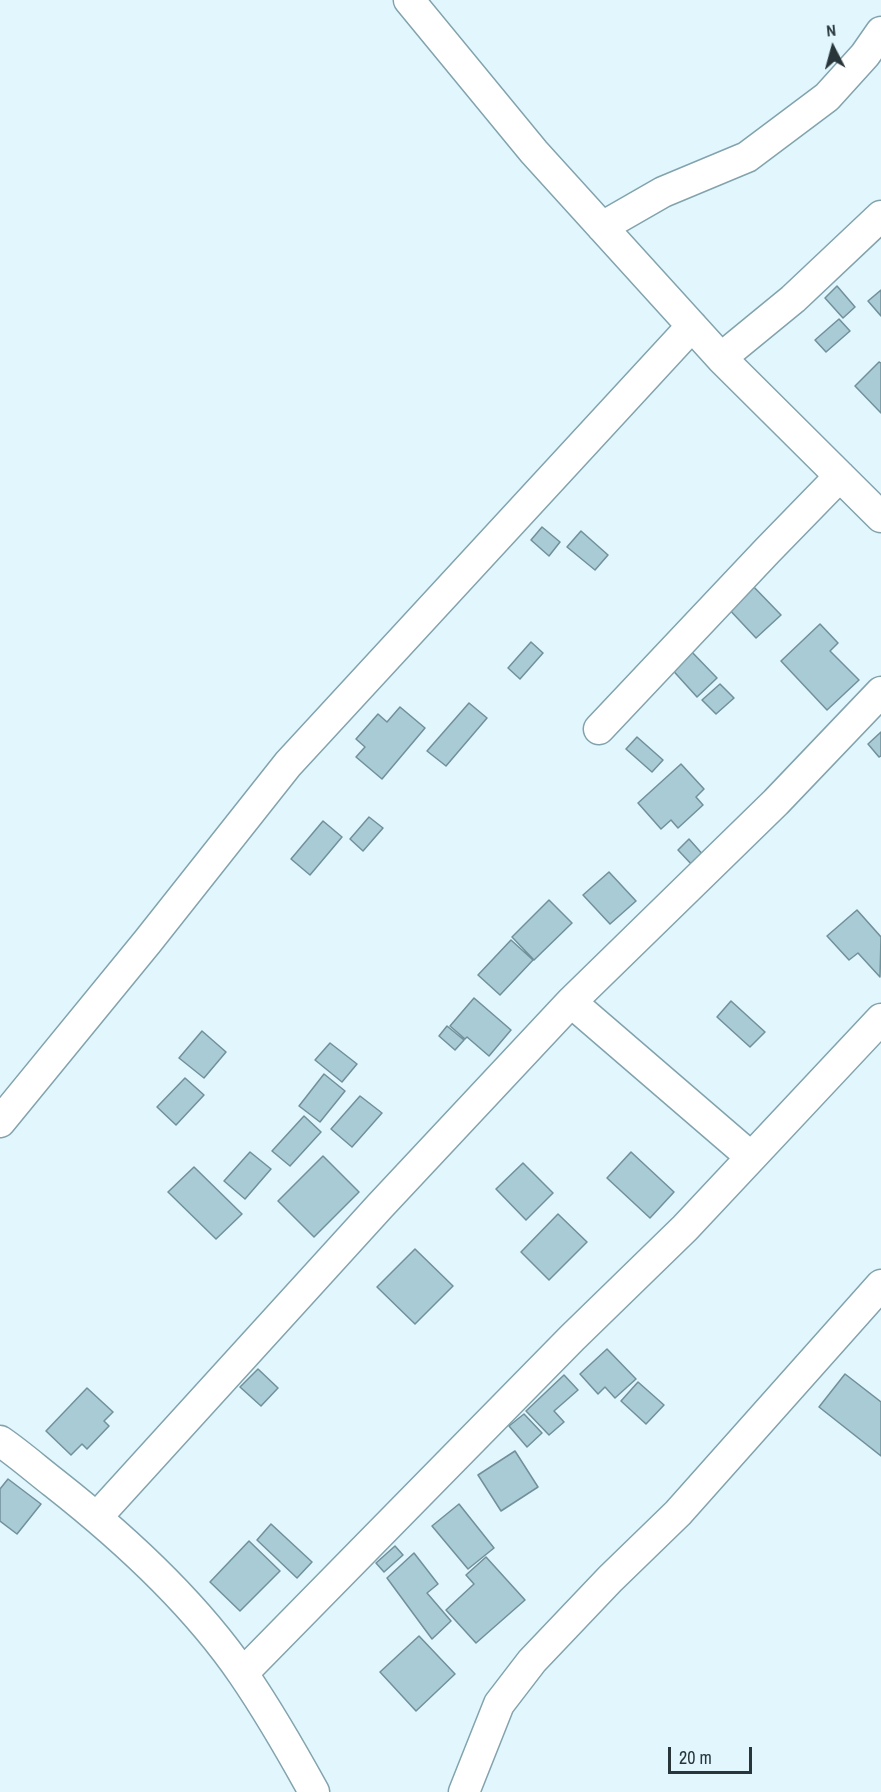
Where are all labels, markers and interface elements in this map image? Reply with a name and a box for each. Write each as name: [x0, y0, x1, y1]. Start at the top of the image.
north arrow: [803, 18, 863, 78]
text: N: [825, 19, 837, 42]
scale bar: [671, 1735, 755, 1773]
text: 20 m: [679, 1745, 712, 1770]

